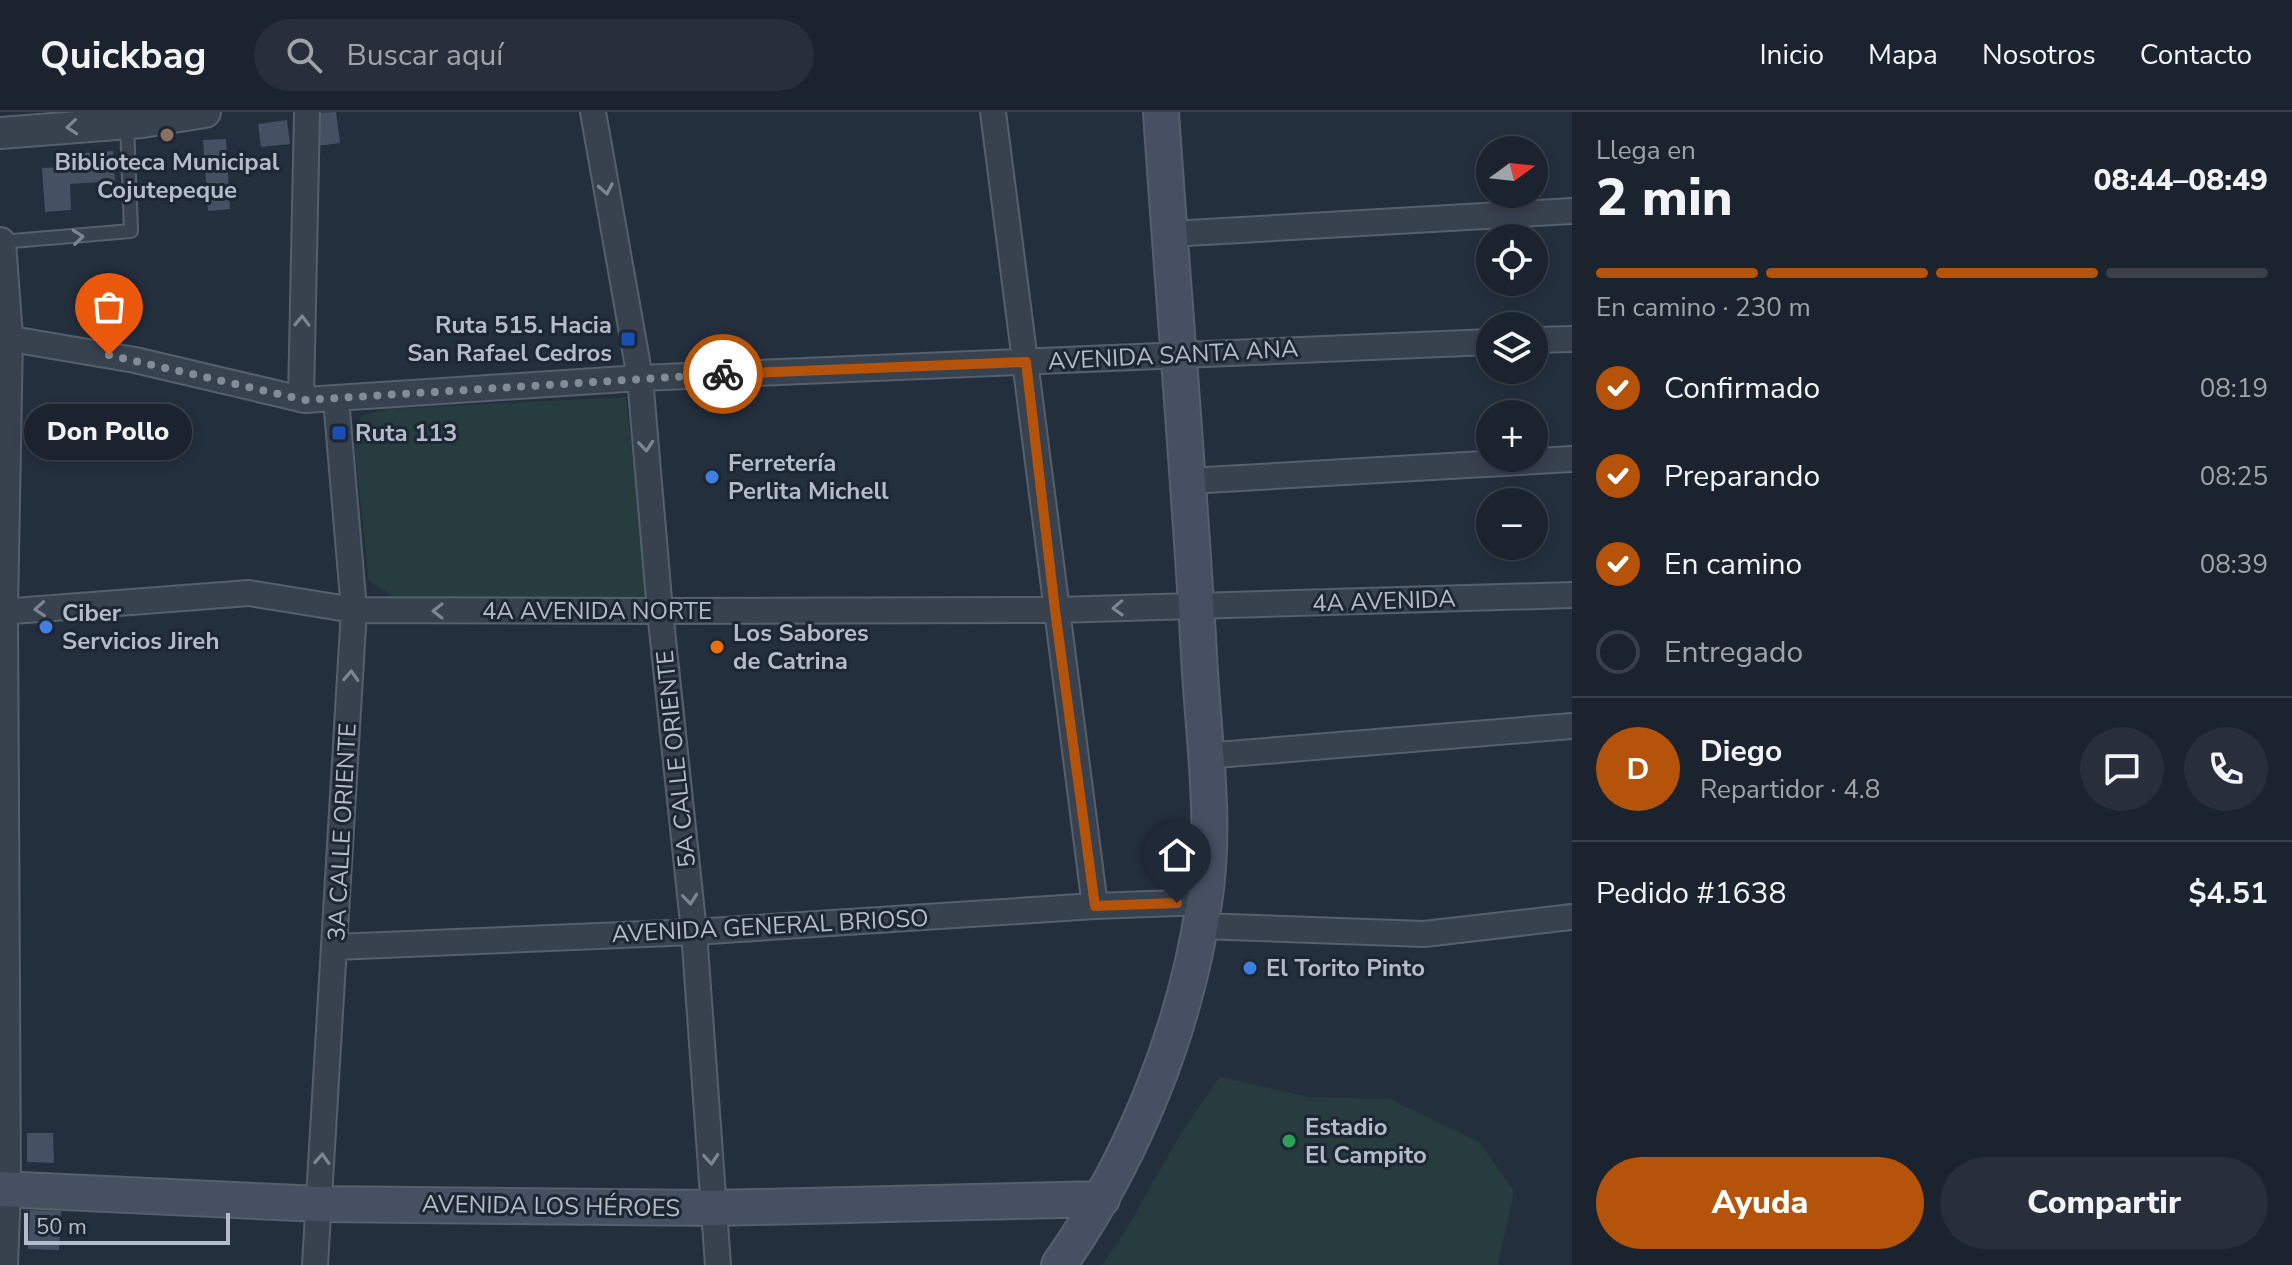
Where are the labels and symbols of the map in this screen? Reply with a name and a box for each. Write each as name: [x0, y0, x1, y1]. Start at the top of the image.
one-way arrow: [65, 118, 78, 135]
marker: Biblioteca Municipal Cojutepeque: [158, 126, 176, 144]
north arrow: [1476, 136, 1548, 208]
place label: Biblioteca Municipal Cojutepeque: [55, 146, 280, 206]
one-way arrow: [597, 182, 614, 196]
one-way arrow: [72, 229, 85, 246]
pin: [75, 273, 143, 355]
place label: Ruta 515. Hacia San Rafael Cedros: [407, 309, 612, 369]
one-way arrow: [294, 314, 311, 327]
marker: Ruta 515. Hacia San Rafael Cedros: [619, 330, 637, 348]
street label: AVENIDA SANTA ANA: [1047, 332, 1300, 378]
courier: [683, 334, 763, 414]
callout: Don Pollo: [25, 403, 193, 459]
place label: Ruta 113: [355, 417, 457, 449]
marker: Ruta 113: [330, 424, 348, 442]
one-way arrow: [637, 440, 654, 453]
place label: Ferretería Perlita Michell: [728, 447, 889, 507]
marker: Ferretería Perlita Michell: [703, 468, 721, 486]
street label: 4A AVENIDA: [1312, 582, 1457, 619]
street label: 4A AVENIDA NORTE: [482, 595, 712, 627]
place label: Ciber Servicios Jireh: [62, 597, 219, 657]
one-way arrow: [33, 600, 46, 617]
one-way arrow: [1111, 600, 1124, 617]
one-way arrow: [431, 602, 444, 620]
place label: Los Sabores de Catrina: [733, 617, 869, 677]
marker: Ciber Servicios Jireh: [37, 618, 55, 636]
marker: Los Sabores de Catrina: [708, 638, 726, 656]
street label: 5A CALLE ORIENTE: [649, 649, 703, 869]
one-way arrow: [342, 669, 359, 682]
street label: 3A CALLE ORIENTE: [320, 722, 364, 942]
pin: [1143, 821, 1211, 903]
one-way arrow: [682, 893, 699, 906]
street label: AVENIDA GENERAL BRIOSO: [611, 902, 929, 950]
place label: El Torito Pinto: [1266, 952, 1425, 984]
marker: El Torito Pinto: [1241, 959, 1259, 977]
place label: Estadio El Campito: [1305, 1111, 1427, 1171]
marker: Estadio El Campito: [1280, 1132, 1298, 1150]
one-way arrow: [314, 1152, 331, 1165]
one-way arrow: [702, 1153, 719, 1166]
street label: AVENIDA LOS HÉROES: [422, 1188, 680, 1224]
scale bar: [24, 1209, 230, 1245]

